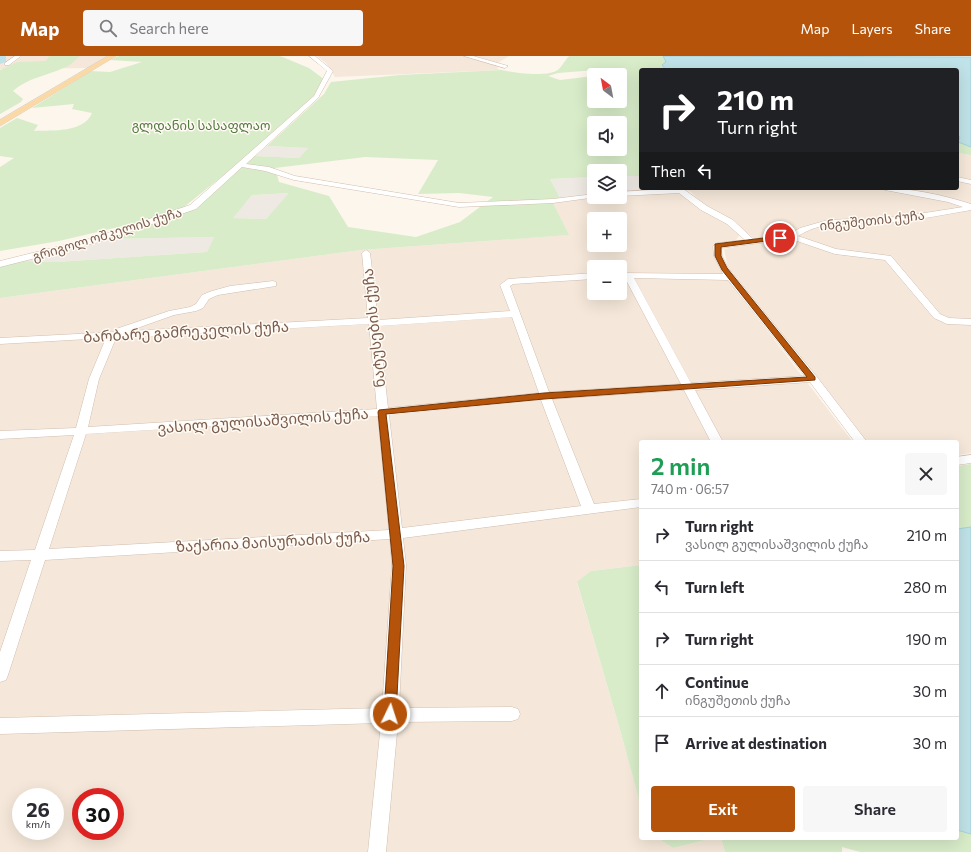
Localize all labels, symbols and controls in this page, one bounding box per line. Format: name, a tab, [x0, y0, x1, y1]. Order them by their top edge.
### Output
search box	[83, 10, 363, 46]
text: Map	[20, 17, 59, 40]
icon: search	[97, 17, 119, 39]
text: Search here	[129, 19, 209, 37]
text: Map	[801, 20, 829, 37]
text: Layers	[851, 20, 893, 37]
text: Share	[915, 20, 951, 37]
north arrow	[587, 68, 627, 108]
map controls	[587, 68, 627, 300]
text: 210 m	[717, 82, 794, 116]
icon: right	[651, 84, 703, 136]
button: sound	[587, 116, 627, 156]
text: Turn right	[717, 116, 797, 138]
park label: გლდანის სასაფლაო	[132, 117, 270, 134]
icon: left	[694, 160, 716, 182]
text: Then	[651, 162, 686, 180]
button: layers	[587, 164, 627, 204]
street label: გრიგოლ ოშკელის ქუჩა	[30, 204, 184, 265]
street label: ინგუშეთის ქუჩა	[819, 207, 925, 233]
button: +	[587, 212, 627, 252]
pin	[763, 221, 797, 255]
icon: arrive	[769, 227, 791, 249]
button: −	[587, 260, 627, 300]
street label: ნატუსების ქუჩა	[358, 267, 389, 389]
street label: ბარბარე გამრეკელის ქუჩა	[83, 317, 289, 346]
street label: ვასილ გულისაშვილის ქუჩა	[157, 404, 369, 437]
text: 2 min	[651, 451, 710, 480]
button: close	[905, 453, 947, 495]
text: 740 m · 06:57	[651, 481, 729, 497]
text: Turn right	[685, 517, 754, 535]
icon: right	[651, 524, 673, 546]
text: 210 m	[907, 526, 947, 544]
street label: ზაქარია მაისურაძის ქუჩა	[175, 527, 371, 556]
text: ვასილ გულისაშვილის ქუჩა	[685, 536, 868, 552]
icon: left	[651, 576, 673, 598]
text: Turn left	[685, 578, 744, 596]
text: 280 m	[904, 578, 947, 596]
icon: right	[651, 628, 673, 650]
text: Turn right	[685, 630, 754, 648]
text: 190 m	[906, 630, 947, 648]
text: Continue	[685, 673, 749, 691]
icon: ahead	[651, 680, 673, 702]
text: 30 m	[913, 682, 947, 700]
text: ინგუშეთის ქუჩა	[685, 692, 791, 708]
position arrow	[369, 693, 411, 735]
icon: arrive	[651, 732, 673, 754]
text: Arrive at destination	[685, 734, 827, 752]
text: 30 m	[913, 734, 947, 752]
button: Exit	[651, 786, 795, 832]
button: Share	[803, 786, 947, 832]
speed limit sign: 30	[72, 788, 124, 840]
text: 26	[26, 797, 50, 821]
text: km/h	[26, 818, 50, 830]

